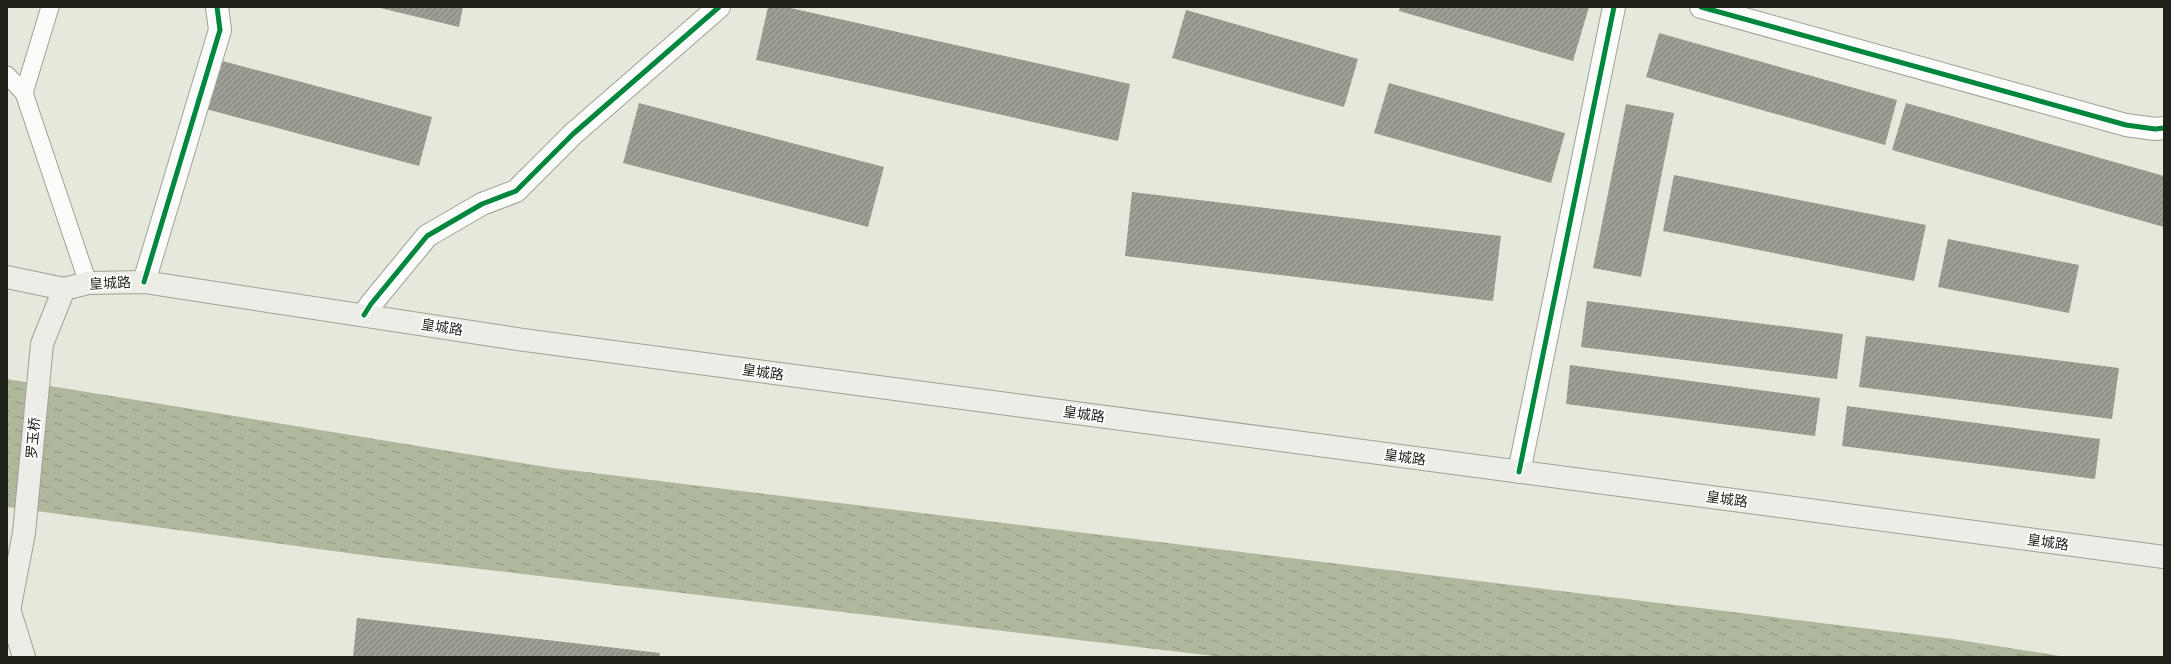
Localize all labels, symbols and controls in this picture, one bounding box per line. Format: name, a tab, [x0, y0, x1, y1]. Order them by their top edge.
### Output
street label: 皇城路	[89, 274, 131, 292]
street label: 皇城路	[420, 316, 464, 338]
street label: 皇城路	[741, 361, 785, 383]
street label: 皇城路	[1062, 403, 1106, 425]
street label: 罗玉桥	[23, 416, 43, 460]
street label: 皇城路	[1383, 446, 1427, 468]
street label: 皇城路	[1705, 488, 1749, 510]
street label: 皇城路	[2026, 531, 2070, 553]

